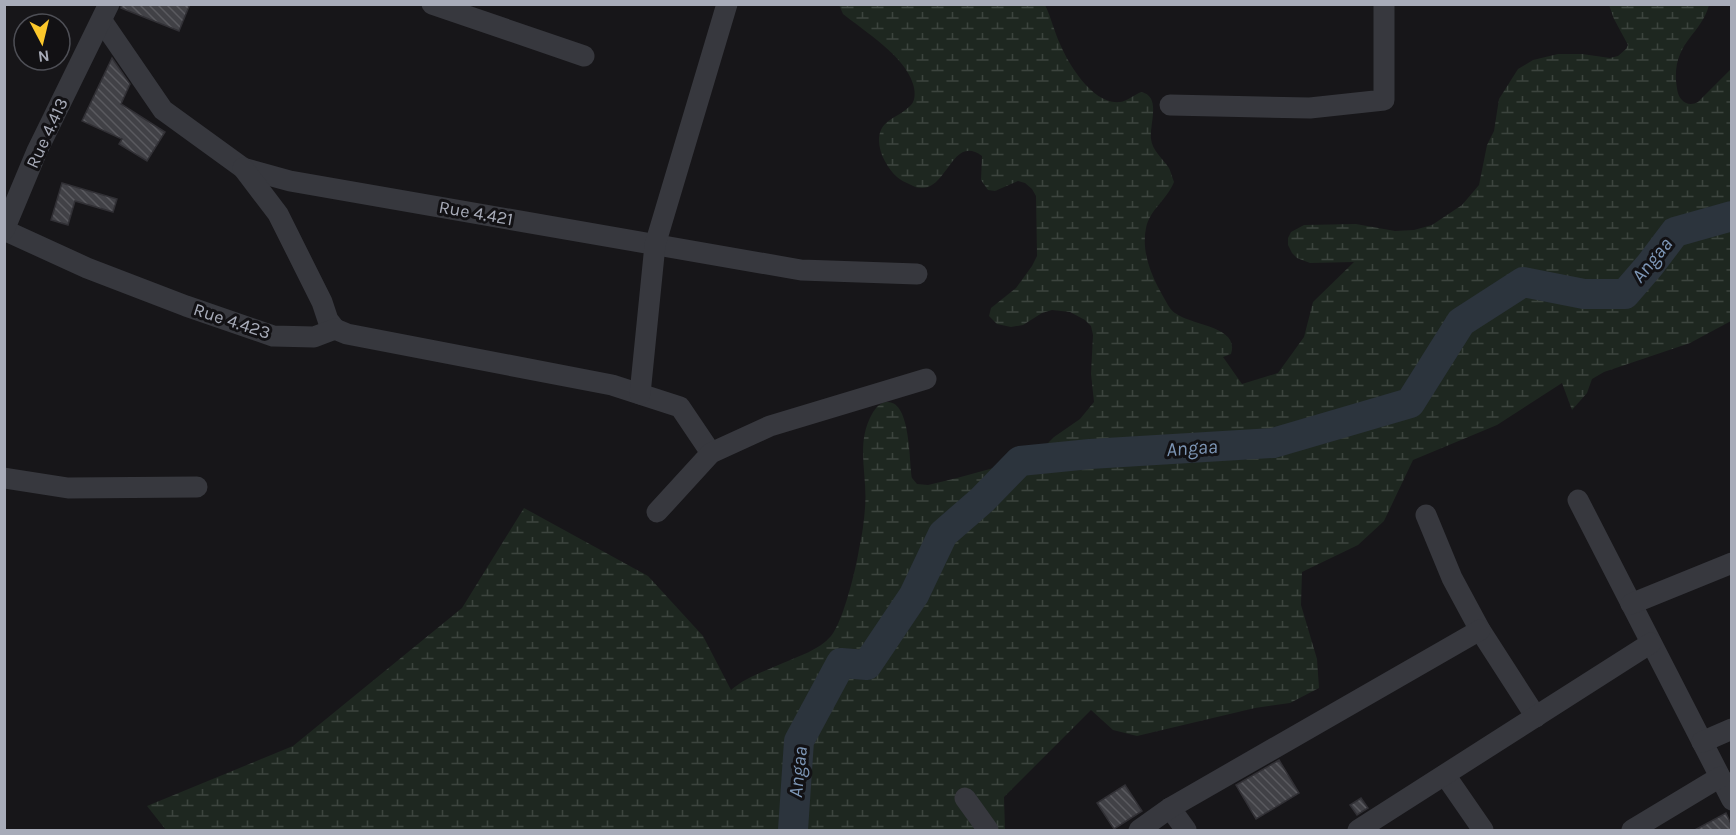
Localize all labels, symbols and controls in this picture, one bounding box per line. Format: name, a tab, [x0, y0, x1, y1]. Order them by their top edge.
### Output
north arrow	[12, 12, 72, 72]
text: N	[37, 46, 51, 67]
street label: Rue 4.413	[21, 94, 73, 172]
street label: Rue 4.421	[437, 196, 515, 230]
water label: Angaa	[1627, 233, 1677, 287]
street label: Rue 4.423	[191, 298, 273, 344]
water label: Angaa	[1165, 435, 1219, 461]
water label: Angaa	[784, 745, 812, 799]

